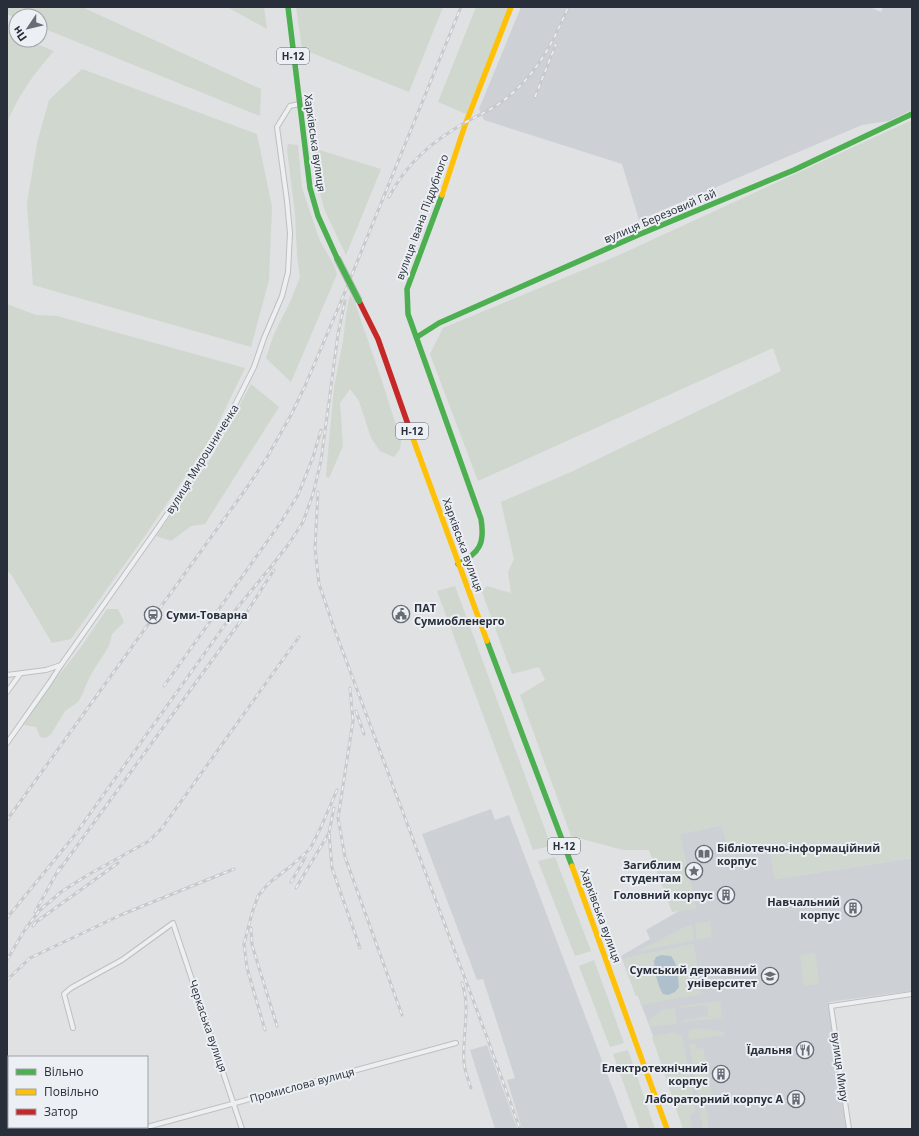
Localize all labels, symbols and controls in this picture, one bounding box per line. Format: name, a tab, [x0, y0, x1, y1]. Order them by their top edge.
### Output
north arrow	[8, 8, 48, 48]
text: Пн	[9, 23, 30, 45]
road number: Н-12	[277, 48, 309, 64]
street label: Харківська вулиця	[301, 93, 330, 193]
street label: вулиця Івана Піддубного	[392, 152, 451, 282]
street label: вулиця Березовий Гай	[601, 185, 718, 246]
street label: вулиця Мирошниченка	[162, 401, 241, 516]
road number: Н-12	[396, 423, 428, 439]
street label: Харківська вулиця	[440, 496, 487, 594]
place label: ПАТ Сумиобленерго	[414, 600, 505, 628]
public building icon: ПАТ Сумиобленерго	[391, 604, 411, 624]
station icon: Суми-Товарна	[143, 605, 163, 625]
place label: Суми-Товарна	[166, 607, 248, 622]
road number: Н-12	[548, 838, 580, 854]
place label: Бібліотечно-інформаційний корпус	[717, 840, 880, 868]
library icon: Бібліотечно-інформаційний корпус	[694, 844, 714, 864]
place label: Загиблим студентам	[620, 857, 681, 885]
place icon: Загиблим студентам	[684, 861, 704, 881]
street label: Харківська вулиця	[578, 867, 625, 965]
building icon: Головний корпус	[716, 885, 736, 905]
place label: Головний корпус	[614, 887, 713, 902]
place label: Навчальний корпус	[767, 894, 840, 922]
building icon: Навчальний корпус	[843, 898, 863, 918]
place label: Сумський державний університет	[629, 962, 757, 990]
school or university icon: Сумський державний університет	[760, 966, 780, 986]
street label: Черкаська вулиця	[186, 978, 231, 1074]
street label: вулиця Миру	[828, 1031, 853, 1103]
restaurant icon: Їдальня	[795, 1040, 815, 1060]
place label: Їдальня	[746, 1042, 792, 1057]
legend	[8, 1056, 148, 1128]
place label: Електротехнічний корпус	[602, 1060, 708, 1088]
text: Вільно	[44, 1063, 84, 1080]
street label: Промислова вулиця	[248, 1063, 356, 1106]
building icon: Електротехнічний корпус	[711, 1064, 731, 1084]
text: Повільно	[44, 1083, 99, 1100]
building icon: Лабораторний корпус А	[786, 1089, 806, 1109]
place label: Лабораторний корпус А	[645, 1091, 783, 1106]
text: Затор	[44, 1103, 78, 1120]

